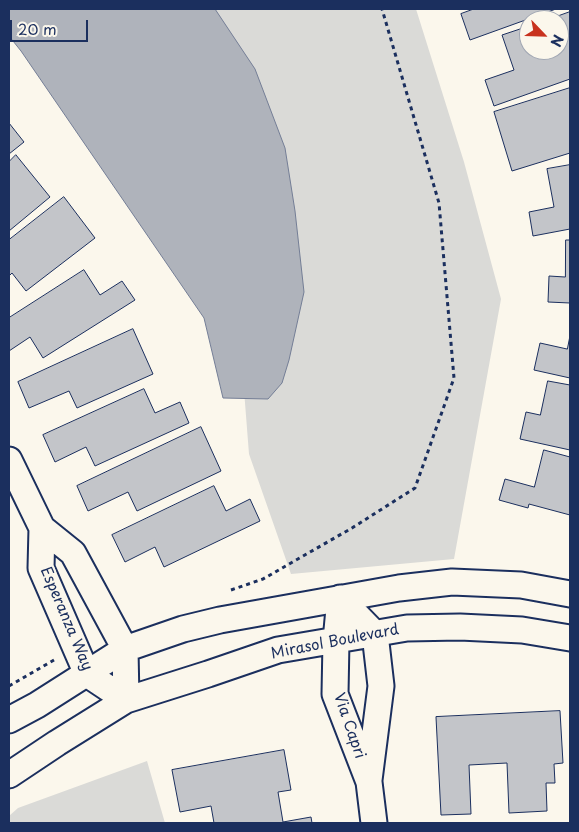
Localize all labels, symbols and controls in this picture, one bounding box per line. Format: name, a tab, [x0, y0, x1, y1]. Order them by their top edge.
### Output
scale bar	[12, 10, 90, 42]
north arrow	[519, 10, 569, 60]
text: 20 m	[18, 17, 57, 40]
text: N	[545, 32, 569, 50]
street label: Esperanza Way	[36, 564, 96, 674]
street label: Mirasol Boulevard	[270, 621, 400, 663]
street label: Via Capri	[329, 691, 369, 761]

